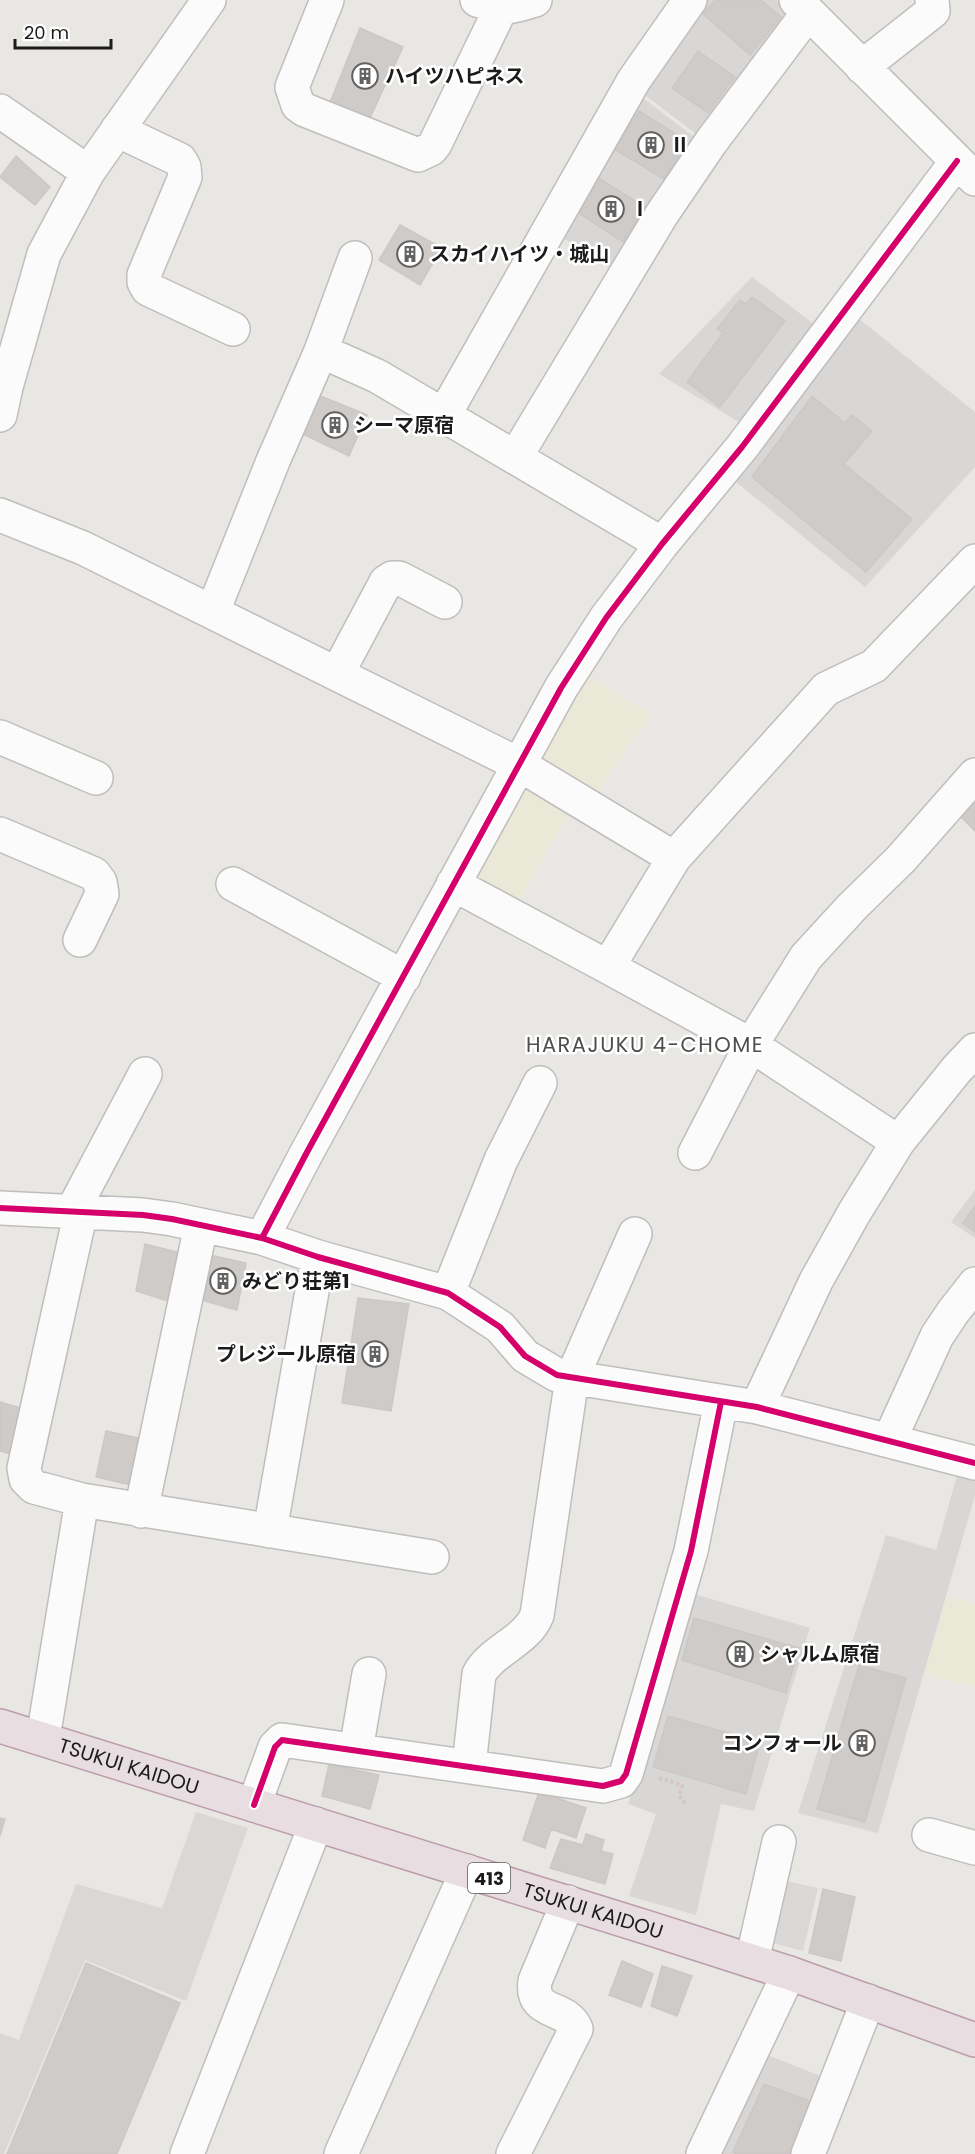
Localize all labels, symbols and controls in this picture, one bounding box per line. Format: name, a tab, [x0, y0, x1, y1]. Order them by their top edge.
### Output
scale bar	[15, 12, 111, 50]
text: 20 m	[24, 20, 69, 45]
building icon: ハイツハピネス	[350, 61, 380, 91]
place label: ハイツハピネス	[385, 62, 525, 90]
building icon: Ⅱ	[636, 130, 666, 160]
place label: Ⅱ	[670, 131, 690, 159]
building icon: Ⅰ	[596, 194, 626, 224]
place label: Ⅰ	[630, 195, 650, 223]
building icon: スカイハイツ・城山	[395, 239, 425, 269]
place label: スカイハイツ・城山	[430, 240, 609, 268]
building icon: シーマ原宿	[320, 410, 350, 440]
place label: シーマ原宿	[354, 411, 454, 439]
district label: HARAJUKU 4-CHOME	[526, 1030, 764, 1059]
building icon: みどり荘第1	[208, 1266, 238, 1296]
place label: みどり荘第1	[242, 1267, 350, 1295]
building icon: プレジール原宿	[360, 1339, 390, 1369]
place label: プレジール原宿	[216, 1340, 356, 1368]
building icon: シャルム原宿	[725, 1639, 755, 1669]
place label: シャルム原宿	[760, 1640, 880, 1668]
building icon: コンフォール	[847, 1728, 877, 1758]
place label: コンフォール	[723, 1729, 842, 1757]
street label: TSUKUI KAIDOU	[55, 1731, 203, 1801]
road number: 413	[468, 1863, 510, 1893]
street label: TSUKUI KAIDOU	[519, 1876, 667, 1946]

